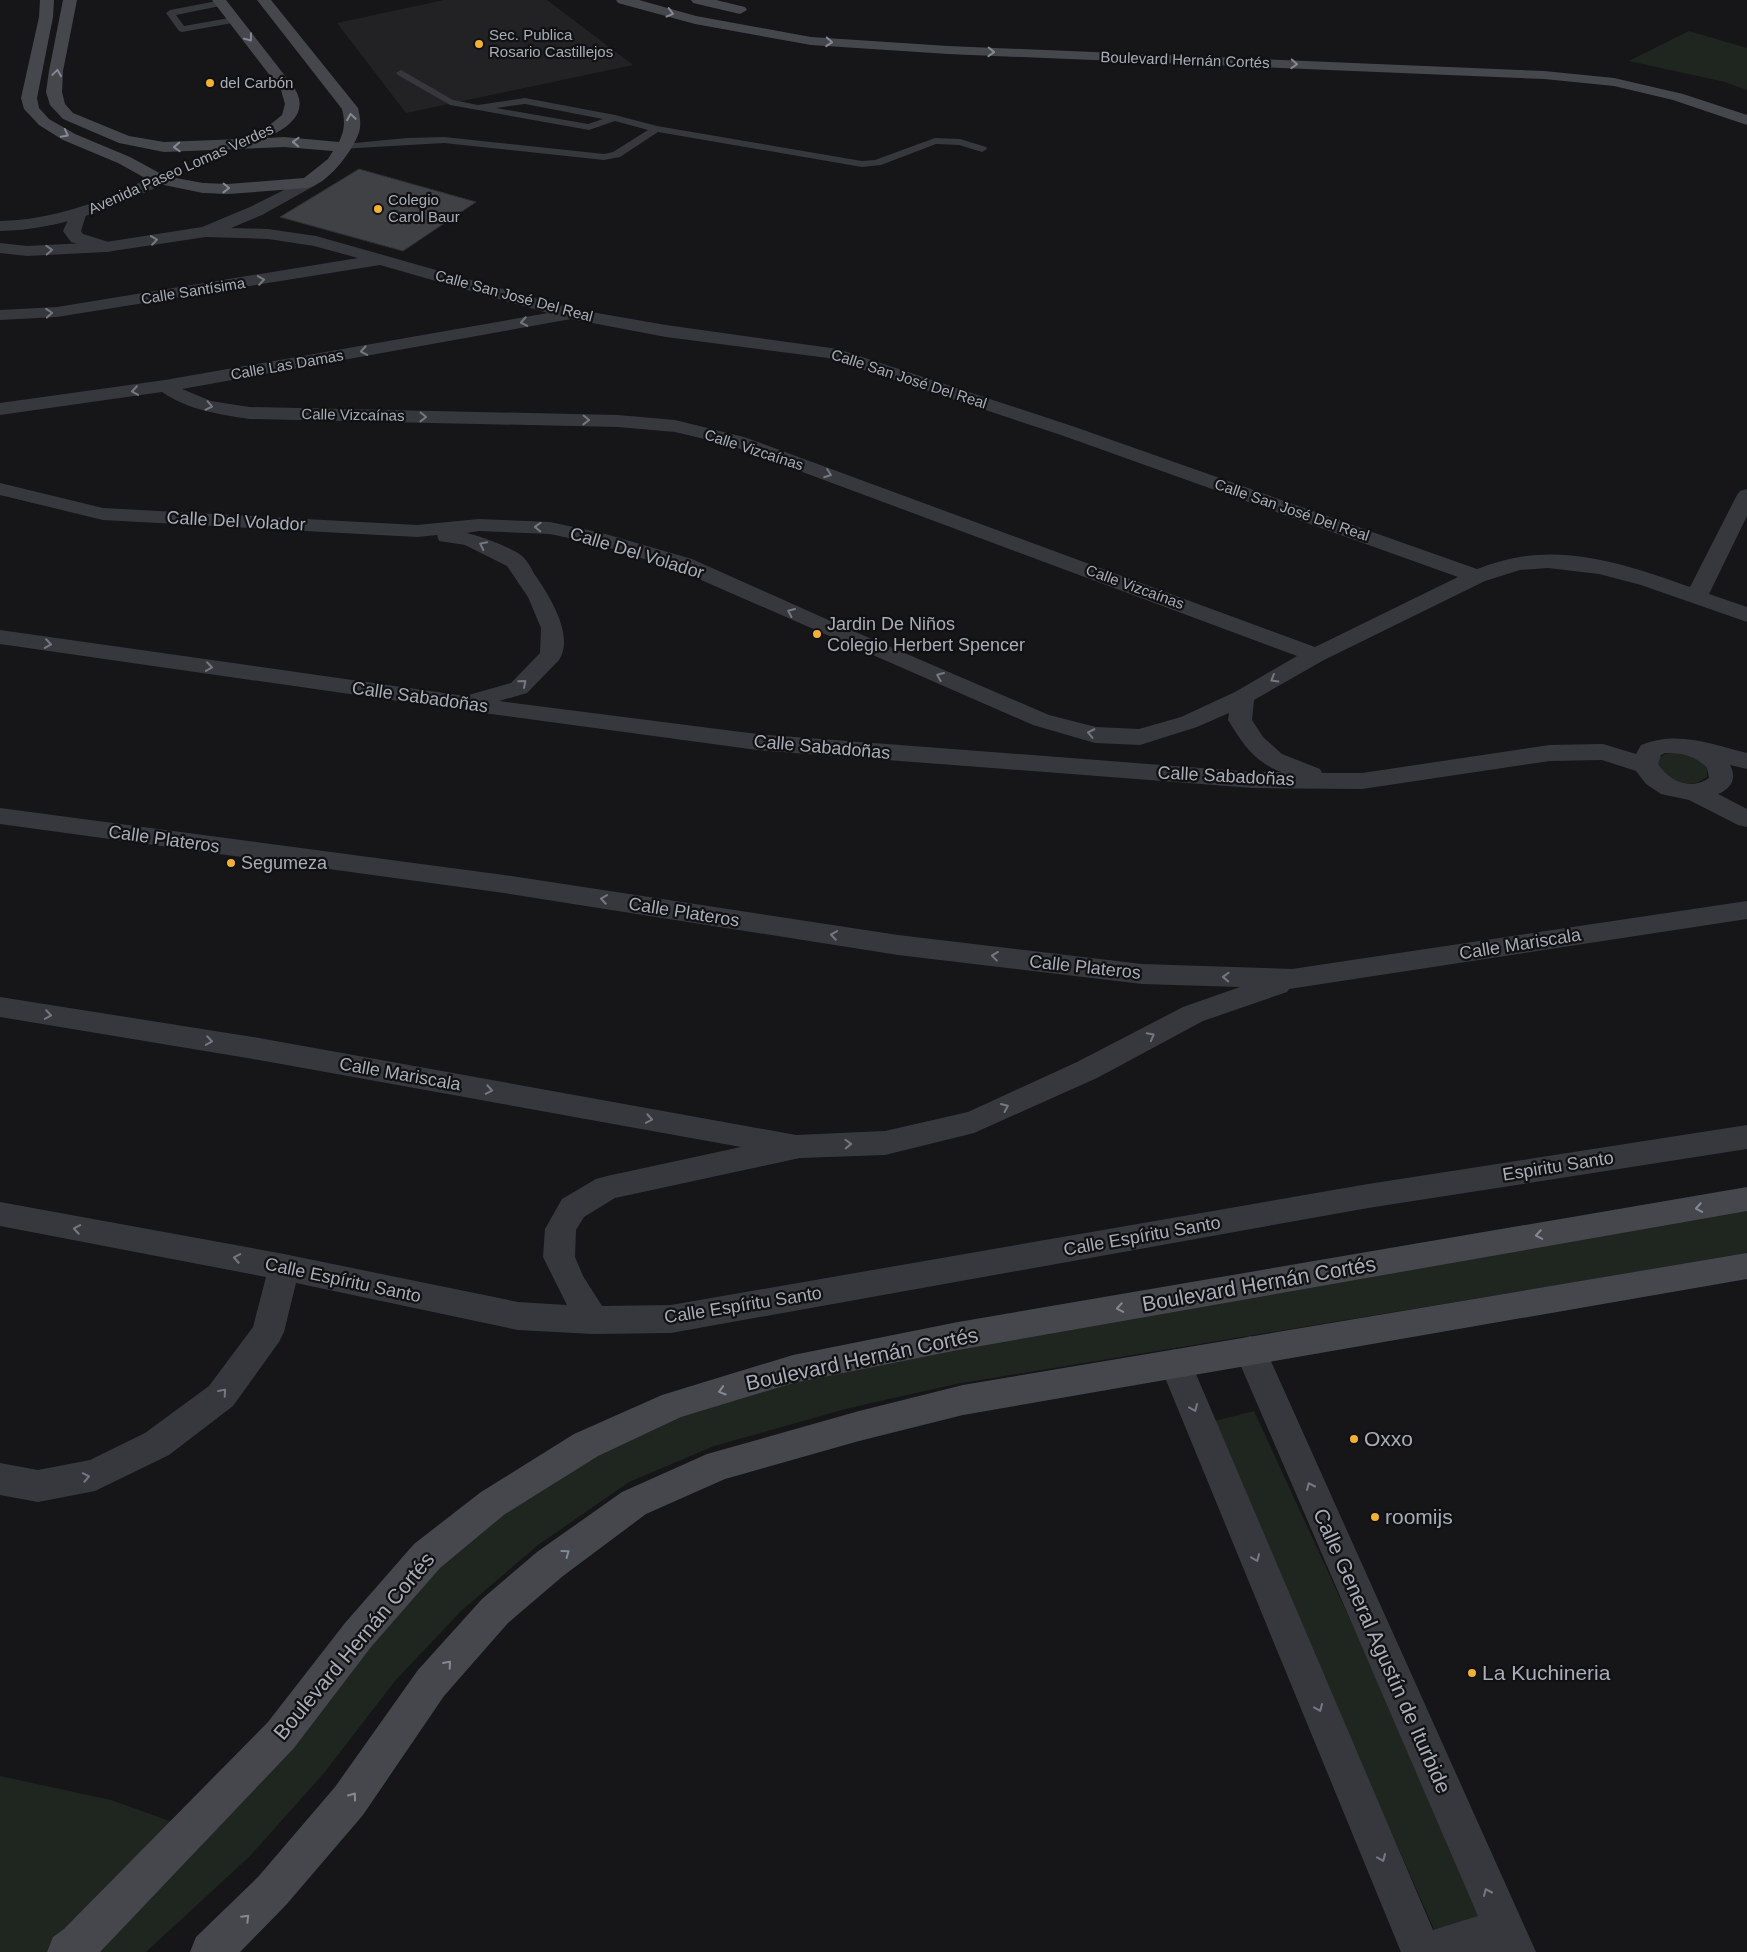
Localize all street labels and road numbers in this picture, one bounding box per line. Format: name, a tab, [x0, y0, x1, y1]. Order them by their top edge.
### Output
street label: Boulevard Hernán Cortés	[1100, 48, 1270, 71]
street label: Avenida Paseo Lomas Verdes	[86, 120, 276, 217]
street label: Calle San José Del Real	[433, 266, 595, 325]
street label: Calle Santísima	[140, 274, 247, 307]
street label: Calle San José Del Real	[829, 345, 989, 412]
street label: Calle Las Damas	[229, 346, 345, 383]
street label: Calle Vizcaínas	[301, 405, 405, 424]
street label: Calle Vizcaínas	[702, 426, 806, 474]
street label: Calle San José Del Real	[1213, 475, 1372, 544]
street label: Calle Del Volador	[166, 507, 306, 535]
street label: Calle Del Volador	[568, 523, 706, 583]
street label: Calle Vizcaínas	[1084, 561, 1187, 612]
street label: Calle Sabadoñas	[351, 678, 489, 716]
street label: Calle Sabadoñas	[753, 731, 891, 763]
street label: Calle Sabadoñas	[1157, 762, 1295, 790]
street label: Calle Plateros	[107, 821, 221, 857]
street label: Calle Plateros	[627, 893, 741, 931]
street label: Calle Mariscala	[1458, 924, 1583, 964]
street label: Calle Plateros	[1028, 951, 1142, 983]
street label: Calle Mariscala	[338, 1053, 463, 1095]
street label: Espiritu Santo	[1501, 1147, 1615, 1185]
street label: Calle Espíritu Santo	[1062, 1212, 1222, 1260]
street label: Boulevard Hernán Cortés	[1140, 1252, 1378, 1315]
street label: Calle Espíritu Santo	[263, 1254, 423, 1306]
street label: Calle Espíritu Santo	[663, 1283, 823, 1327]
street label: Boulevard Hernán Cortés	[744, 1323, 980, 1394]
street label: Calle General Agustín de Iturbide	[1309, 1505, 1456, 1797]
street label: Boulevard Hernán Cortés	[269, 1548, 439, 1744]

